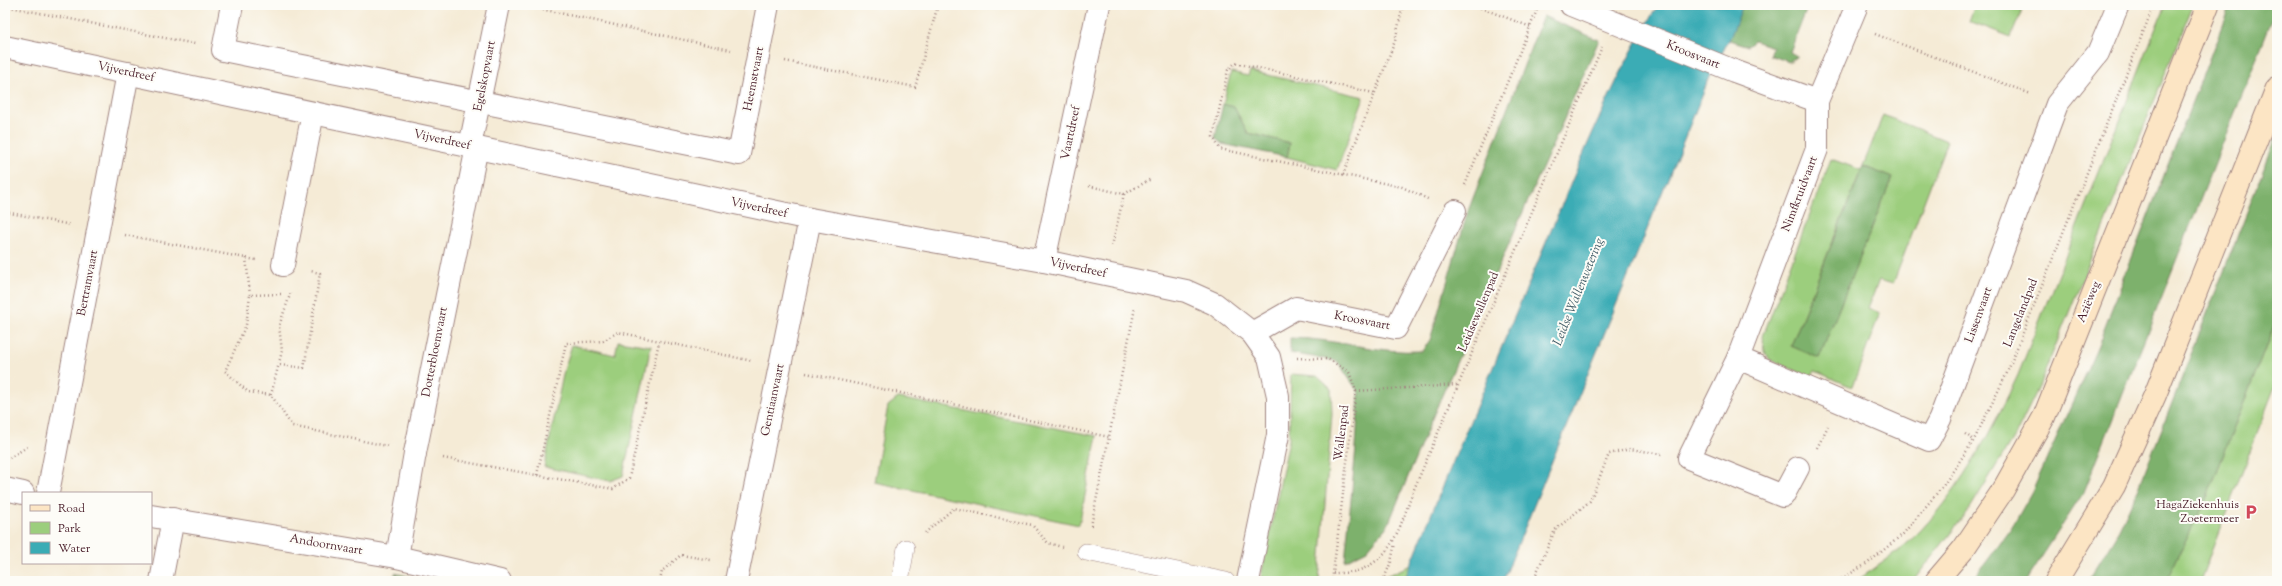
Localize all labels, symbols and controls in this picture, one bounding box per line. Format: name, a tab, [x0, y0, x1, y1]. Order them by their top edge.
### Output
street label: Kroosvaart	[1663, 36, 1723, 74]
street label: Egelskopvaart	[469, 39, 501, 113]
street label: Heemstvaart	[739, 45, 769, 113]
street label: Vijverdreef	[96, 57, 157, 87]
street label: Vaartdreef	[1056, 103, 1086, 162]
street label: Vijverdreef	[412, 125, 473, 155]
street label: Nimfkruidvaart	[1777, 154, 1823, 234]
street label: Vijverdreef	[729, 193, 790, 223]
water label: Leidse Wallenwetering	[1549, 235, 1609, 349]
street label: Bertramvaart	[73, 248, 103, 318]
street label: Vijverdreef	[1048, 253, 1109, 283]
street label: Leidsewallenpad	[1454, 269, 1504, 355]
street label: Langelandpad	[1999, 276, 2043, 350]
street label: Aziëweg	[2073, 279, 2105, 325]
street label: Lissenvaart	[1961, 285, 1997, 345]
street label: Dotterbloemvaart	[417, 305, 453, 399]
street label: Kroosvaart	[1333, 307, 1391, 335]
street label: Gentiaanvaart	[757, 362, 789, 438]
street label: Wallenpad	[1330, 404, 1354, 462]
legend	[22, 492, 152, 564]
place label: HagaZiekenhuis Zoetermeer	[2156, 496, 2239, 528]
text: Road	[58, 500, 85, 518]
parking icon: HagaZiekenhuis Zoetermeer	[2242, 503, 2260, 521]
text: Park	[58, 520, 81, 538]
street label: Andoornvaart	[288, 530, 364, 560]
text: Water	[58, 540, 91, 558]

